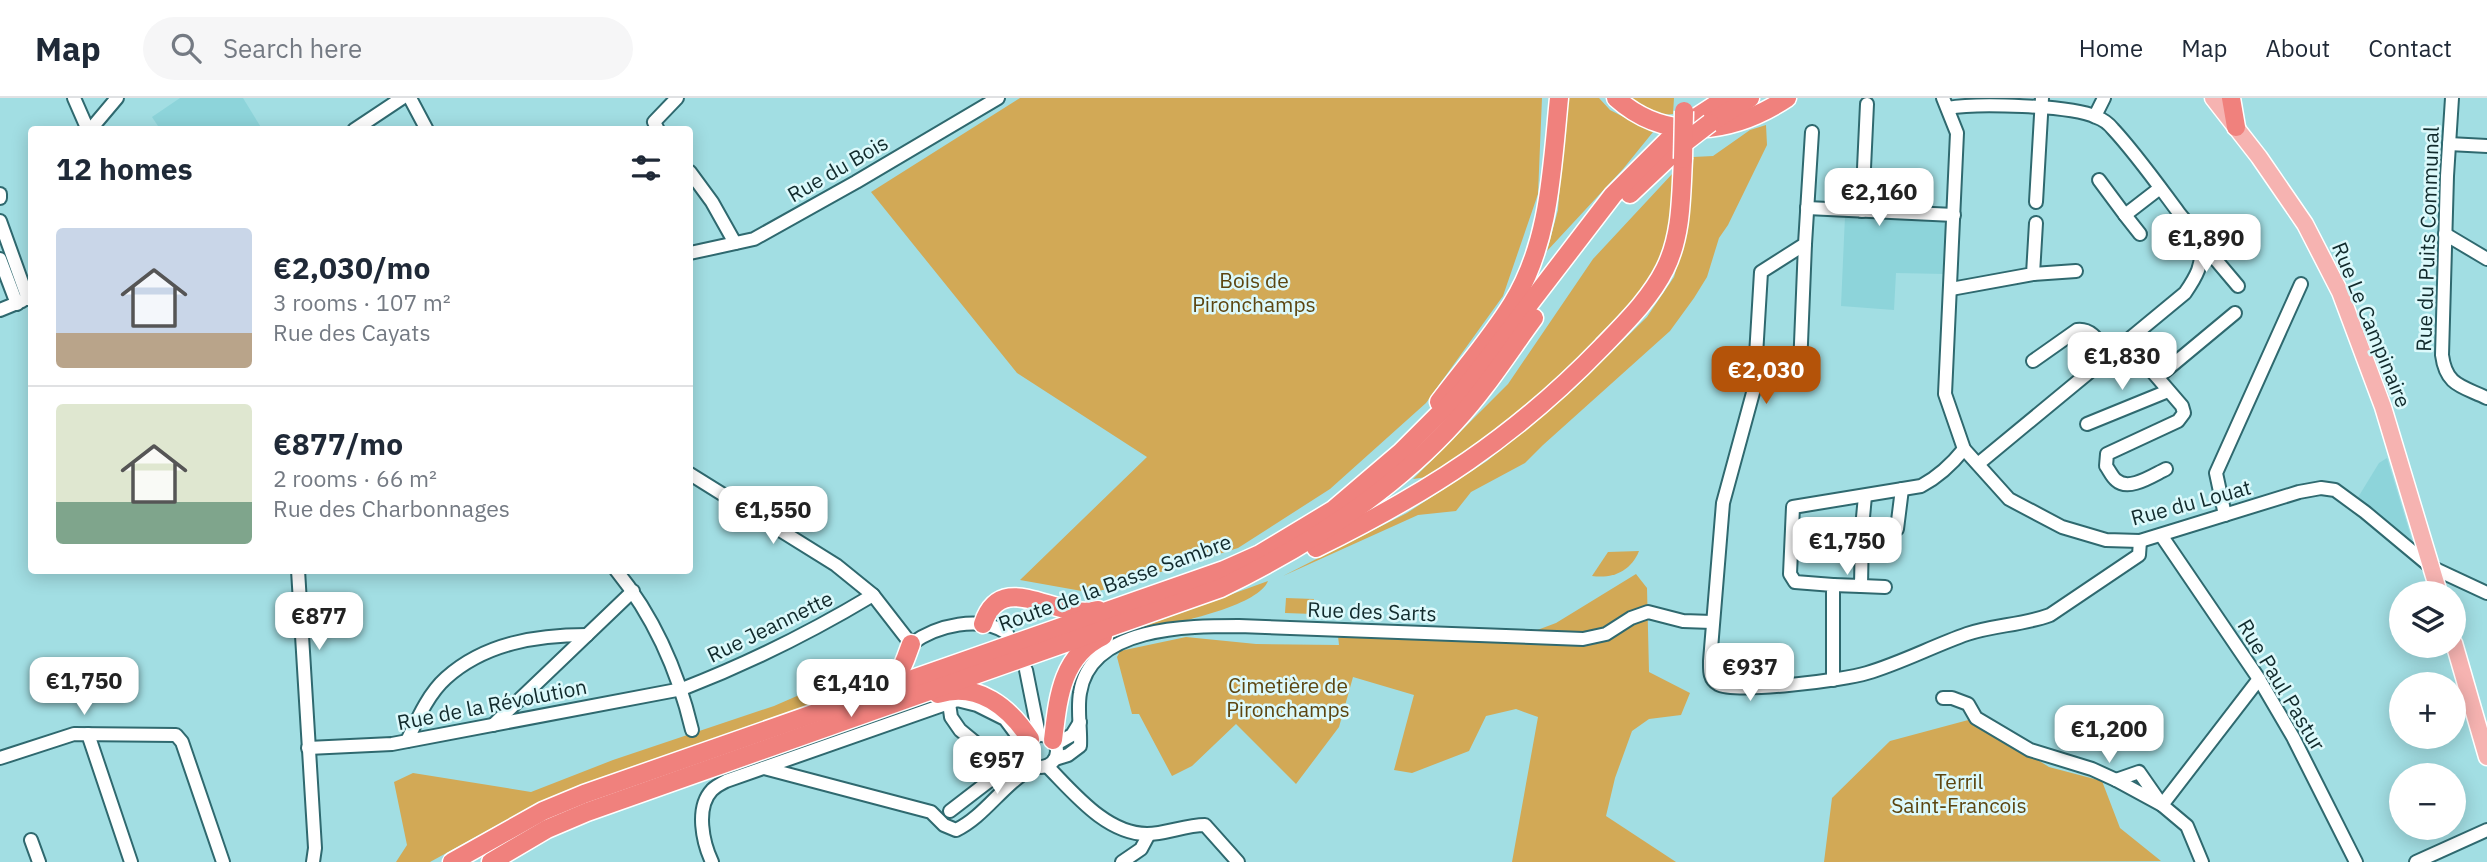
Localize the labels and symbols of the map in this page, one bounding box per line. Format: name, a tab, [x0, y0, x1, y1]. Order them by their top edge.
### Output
street label: Rue du Puits Communal	[2409, 125, 2445, 352]
street label: Rue du Bois	[782, 128, 893, 208]
pin: €2,160	[1822, 169, 1936, 228]
pin: €1,890	[2149, 214, 2263, 274]
street label: Rue Le Campinaire	[2326, 238, 2418, 412]
park label: Bois de Pironchamps	[1192, 266, 1316, 318]
pin: €1,830	[2065, 332, 2179, 392]
pin: €2,030	[1709, 346, 1823, 406]
street label: Rue du Louat	[2127, 473, 2254, 532]
pin: €1,550	[716, 486, 830, 546]
pin: €1,750	[1790, 518, 1904, 577]
street label: Route de la Basse Sambre	[994, 527, 1235, 637]
street label: Rue Jeannette	[702, 584, 837, 669]
pin: €877	[278, 592, 360, 652]
street label: Rue des Sarts	[1307, 595, 1437, 627]
street label: Rue Paul Pastur	[2231, 613, 2332, 756]
pin: €937	[1709, 644, 1791, 703]
pin: €1,750	[27, 658, 141, 717]
pin: €1,410	[794, 660, 908, 719]
park label: Cimetière de Pironchamps	[1226, 671, 1350, 723]
street label: Rue de la Révolution	[395, 672, 589, 736]
pin: €1,200	[2052, 706, 2166, 765]
pin: €957	[956, 736, 1038, 796]
park label: Terril Saint-Francois	[1891, 767, 2027, 819]

